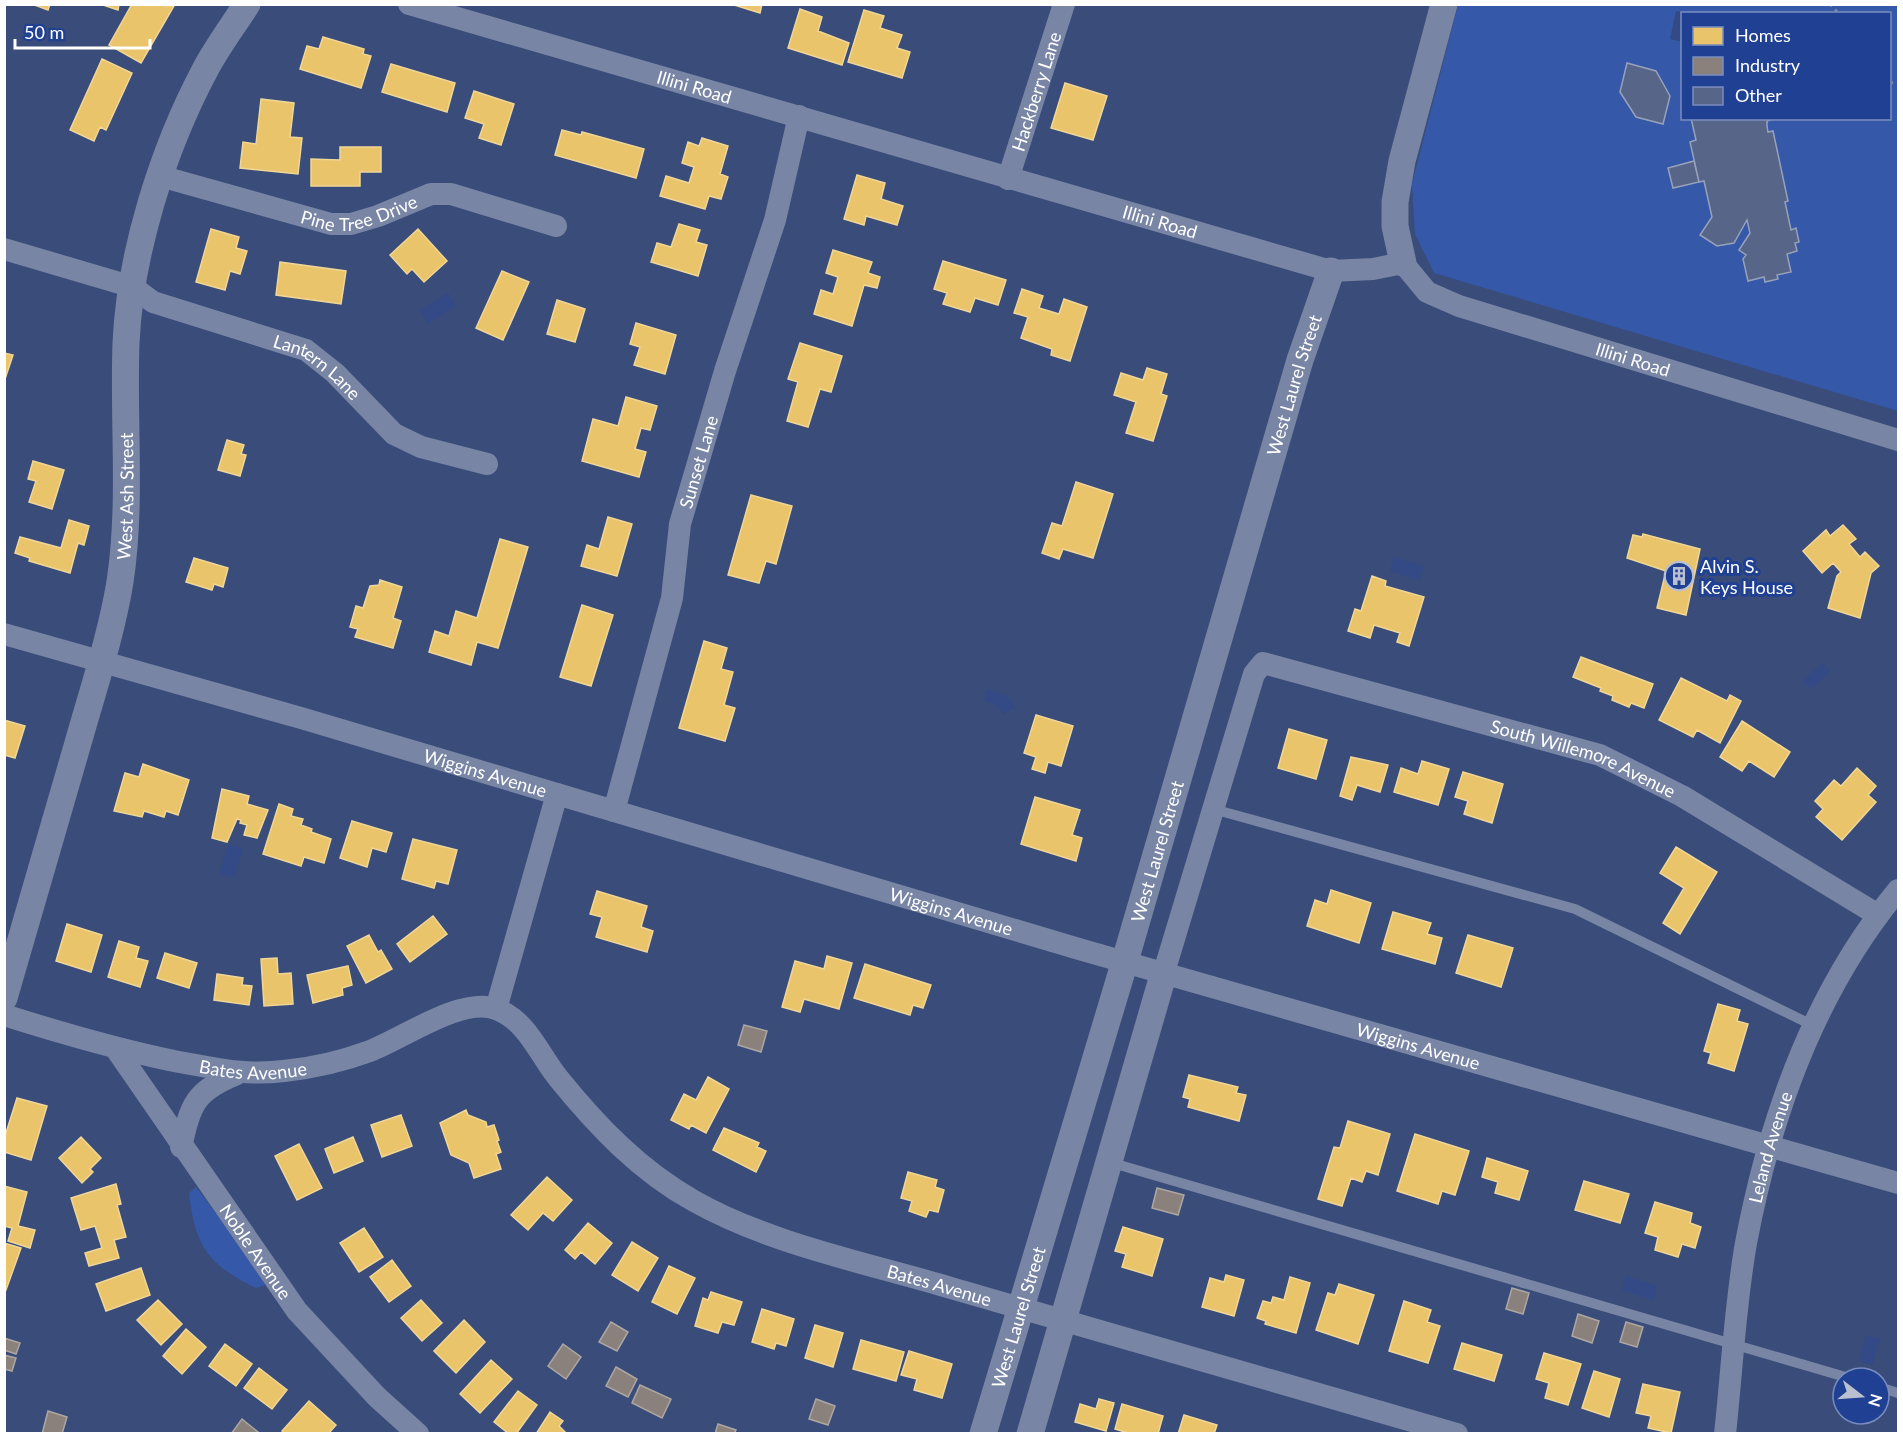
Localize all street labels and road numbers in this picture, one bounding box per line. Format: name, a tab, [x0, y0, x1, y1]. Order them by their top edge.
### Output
street label: Hackberry Lane	[1007, 29, 1065, 154]
street label: Illini Road	[654, 65, 734, 108]
street label: Pine Tree Drive	[298, 190, 420, 236]
street label: Illini Road	[1120, 200, 1200, 243]
street label: West Laurel Street	[1262, 311, 1326, 458]
street label: Lantern Lane	[271, 330, 366, 404]
street label: Illini Road	[1593, 337, 1673, 381]
street label: Sunset Lane	[674, 413, 722, 511]
street label: West Ash Street	[112, 432, 137, 561]
street label: South Willemore Avenue	[1488, 715, 1679, 802]
street label: Wiggins Avenue	[421, 744, 550, 801]
street label: West Laurel Street	[1126, 778, 1188, 925]
street label: Wiggins Avenue	[887, 882, 1016, 940]
street label: Wiggins Avenue	[1354, 1018, 1482, 1074]
street label: Bates Avenue	[198, 1055, 308, 1084]
street label: Leland Avenue	[1744, 1088, 1797, 1205]
street label: Noble Avenue	[215, 1199, 296, 1303]
street label: West Laurel Street	[987, 1243, 1050, 1390]
street label: Bates Avenue	[885, 1260, 994, 1310]

